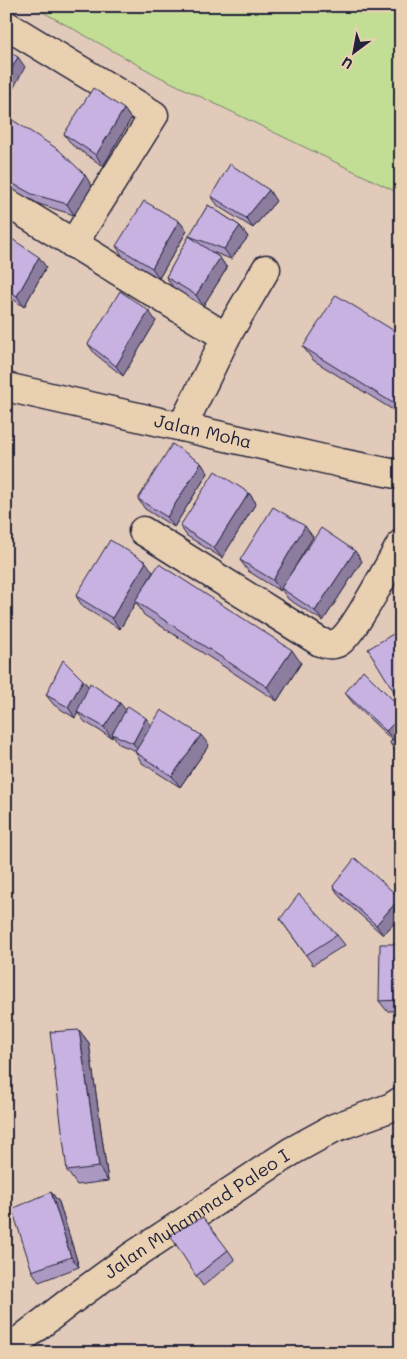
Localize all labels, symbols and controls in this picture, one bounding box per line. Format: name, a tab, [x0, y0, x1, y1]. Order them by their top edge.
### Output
north arrow	[330, 28, 380, 78]
text: U	[338, 53, 356, 74]
street label: Jalan Moha	[152, 408, 254, 453]
street label: Jalan Muhammad Paleo I	[99, 1143, 294, 1284]

